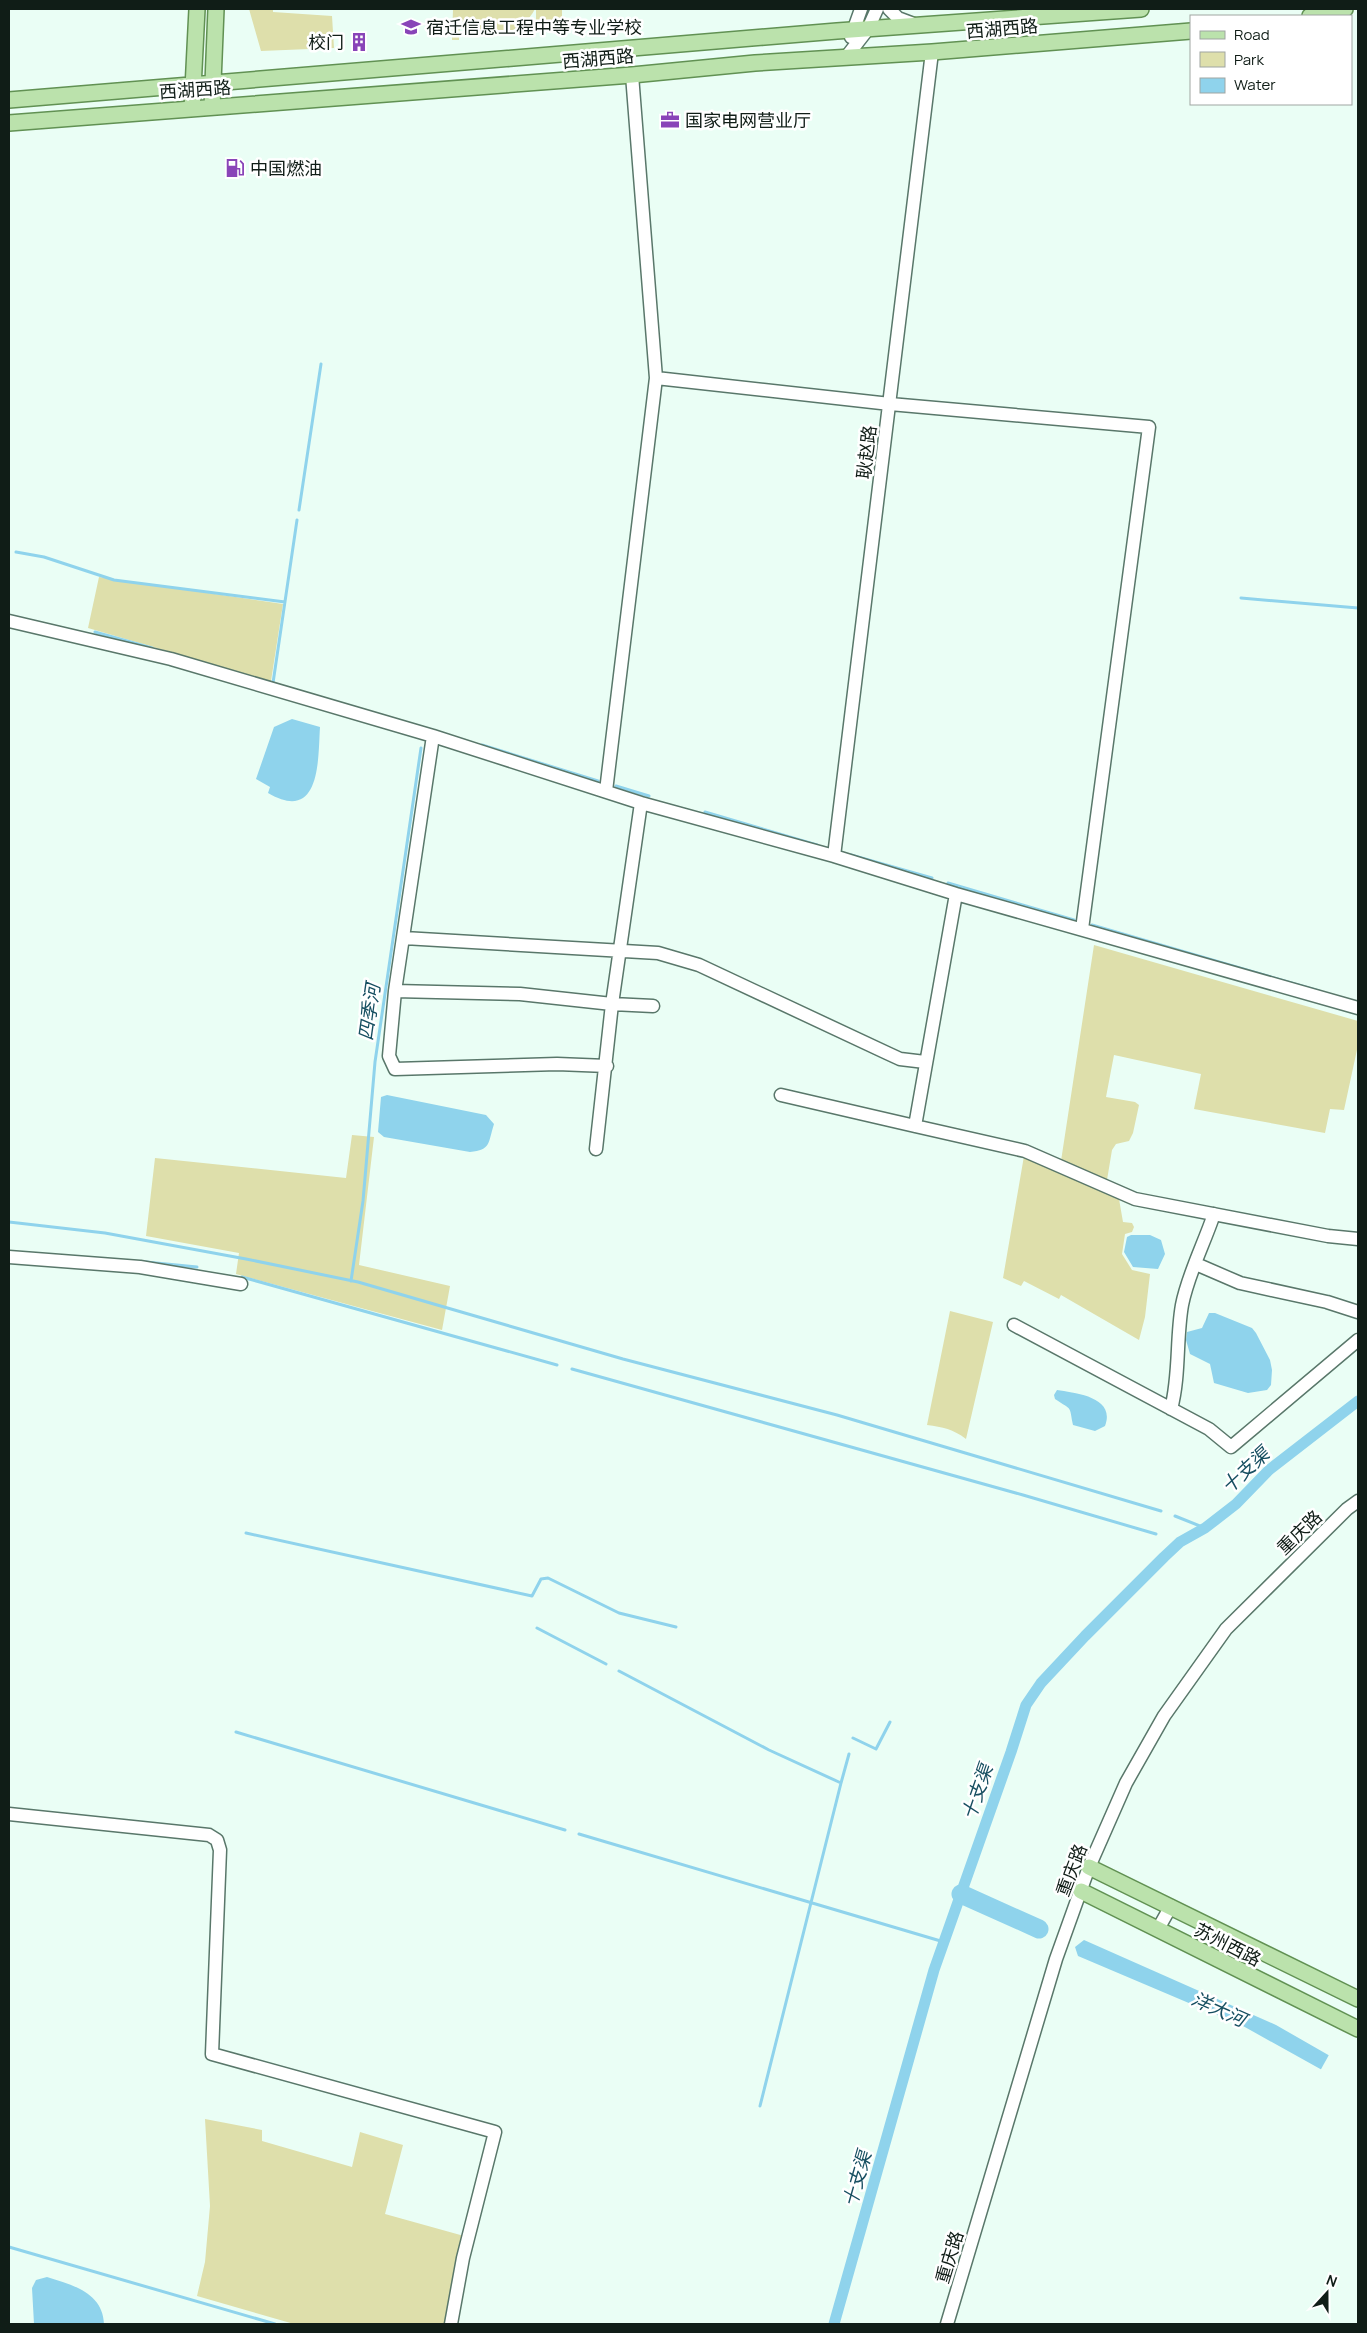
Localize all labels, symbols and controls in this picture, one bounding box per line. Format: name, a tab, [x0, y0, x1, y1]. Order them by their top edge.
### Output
street label: 西湖西路	[965, 13, 1039, 43]
place label: 宿迁信息工程中等专业学校	[426, 15, 642, 39]
legend	[1190, 15, 1352, 105]
school or university icon: 宿迁信息工程中等专业学校	[400, 16, 422, 38]
text: Road	[1234, 24, 1270, 45]
place label: 校门	[308, 30, 344, 54]
building icon: 校门	[348, 31, 370, 53]
street label: 西湖西路	[561, 43, 635, 73]
text: Park	[1234, 49, 1264, 70]
text: Water	[1234, 74, 1276, 95]
street label: 西湖西路	[158, 75, 232, 103]
place label: 国家电网营业厅	[685, 108, 811, 132]
office icon: 国家电网营业厅	[659, 109, 681, 131]
place label: 中国燃油	[250, 156, 322, 180]
fuel station icon: 中国燃油	[224, 157, 246, 179]
street label: 耿赵路	[851, 424, 881, 480]
water label: 四季河	[352, 978, 386, 1042]
water label: 十支渠	[1215, 1439, 1277, 1499]
street label: 重庆路	[1271, 1505, 1327, 1559]
water label: 十支渠	[955, 1758, 1000, 1823]
street label: 重庆路	[1050, 1840, 1092, 1900]
street label: 苏州西路	[1190, 1917, 1266, 1971]
water label: 洋大河	[1188, 1986, 1254, 2034]
water label: 十支渠	[837, 2145, 878, 2210]
street label: 重庆路	[930, 2228, 968, 2286]
north arrow	[1302, 2268, 1352, 2318]
text: N	[1324, 2270, 1340, 2291]

